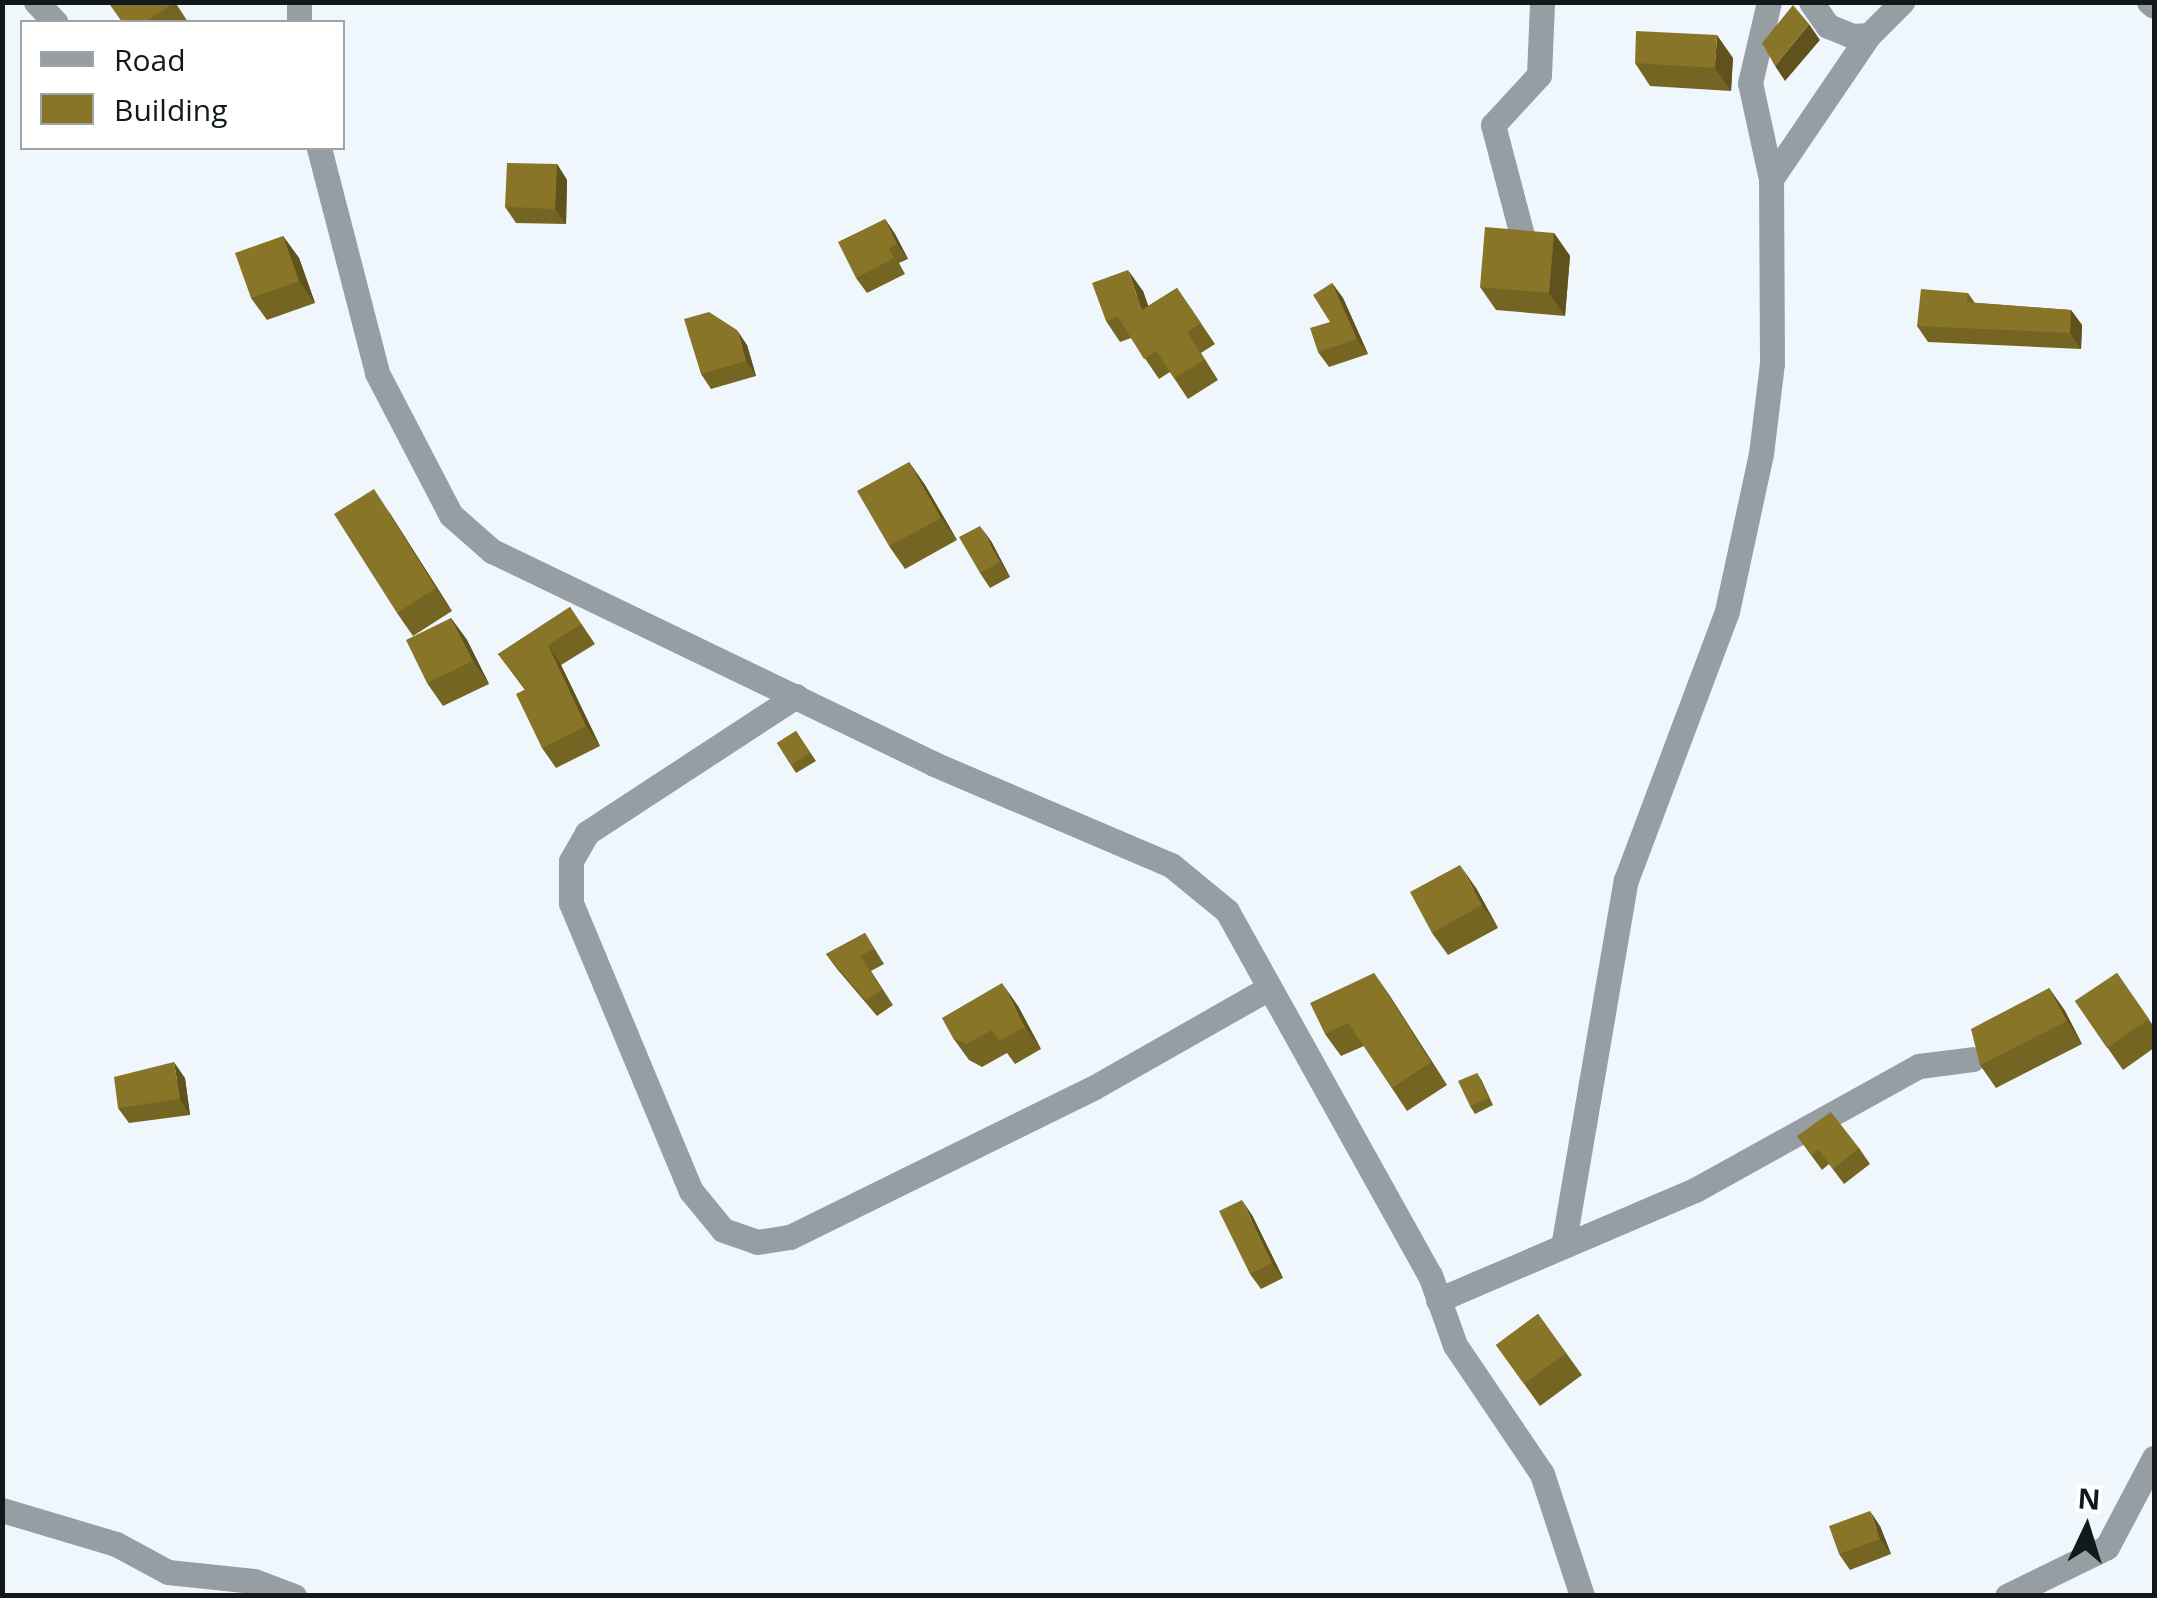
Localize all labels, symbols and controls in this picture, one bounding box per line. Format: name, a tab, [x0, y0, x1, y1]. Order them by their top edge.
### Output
legend	[20, 20, 345, 150]
text: Road	[114, 39, 186, 80]
text: Building	[114, 89, 228, 130]
north arrow	[2037, 1478, 2137, 1578]
text: N	[2076, 1478, 2102, 1518]

